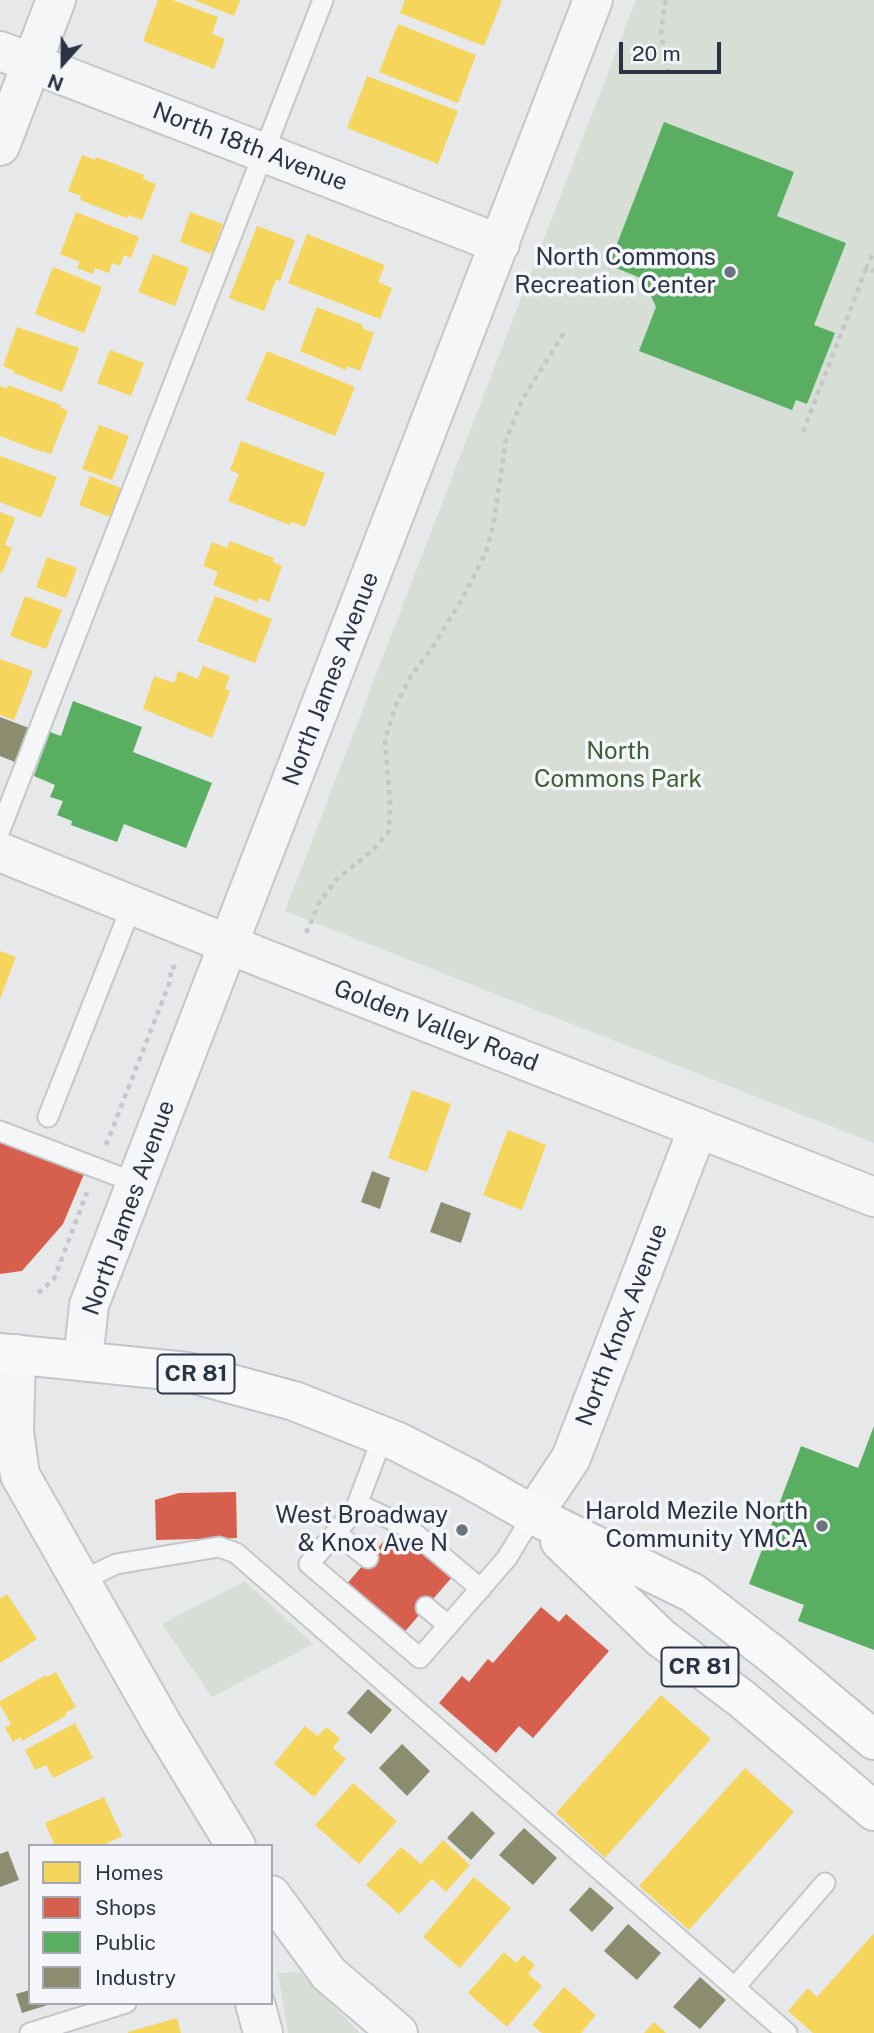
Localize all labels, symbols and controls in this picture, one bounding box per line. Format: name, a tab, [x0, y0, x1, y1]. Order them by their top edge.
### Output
north arrow	[28, 28, 98, 98]
scale bar	[622, 28, 724, 72]
text: 20 m	[632, 41, 681, 66]
text: N	[45, 70, 66, 96]
street label: North 18th Avenue	[149, 97, 351, 197]
place label: North Commons Recreation Center	[514, 244, 716, 300]
marker: North Commons Recreation Center	[722, 264, 738, 280]
street label: North James Avenue	[277, 568, 385, 790]
park label: North Commons Park	[534, 738, 702, 794]
street label: Golden Valley Road	[330, 974, 542, 1078]
street label: North James Avenue	[77, 1097, 181, 1319]
street label: North Knox Avenue	[570, 1220, 674, 1430]
road number: CR 81	[158, 1354, 234, 1394]
place label: Harold Mezile North Community YMCA	[585, 1498, 808, 1554]
place label: West Broadway & Knox Ave N	[275, 1502, 448, 1558]
marker: Harold Mezile North Community YMCA	[814, 1518, 830, 1534]
marker: West Broadway & Knox Ave N	[454, 1522, 470, 1538]
road number: CR 81	[662, 1648, 738, 1686]
legend	[28, 1844, 273, 2005]
text: Homes	[95, 1860, 163, 1885]
text: Shops	[95, 1895, 156, 1920]
text: Public	[95, 1930, 156, 1955]
text: Industry	[95, 1965, 176, 1990]

